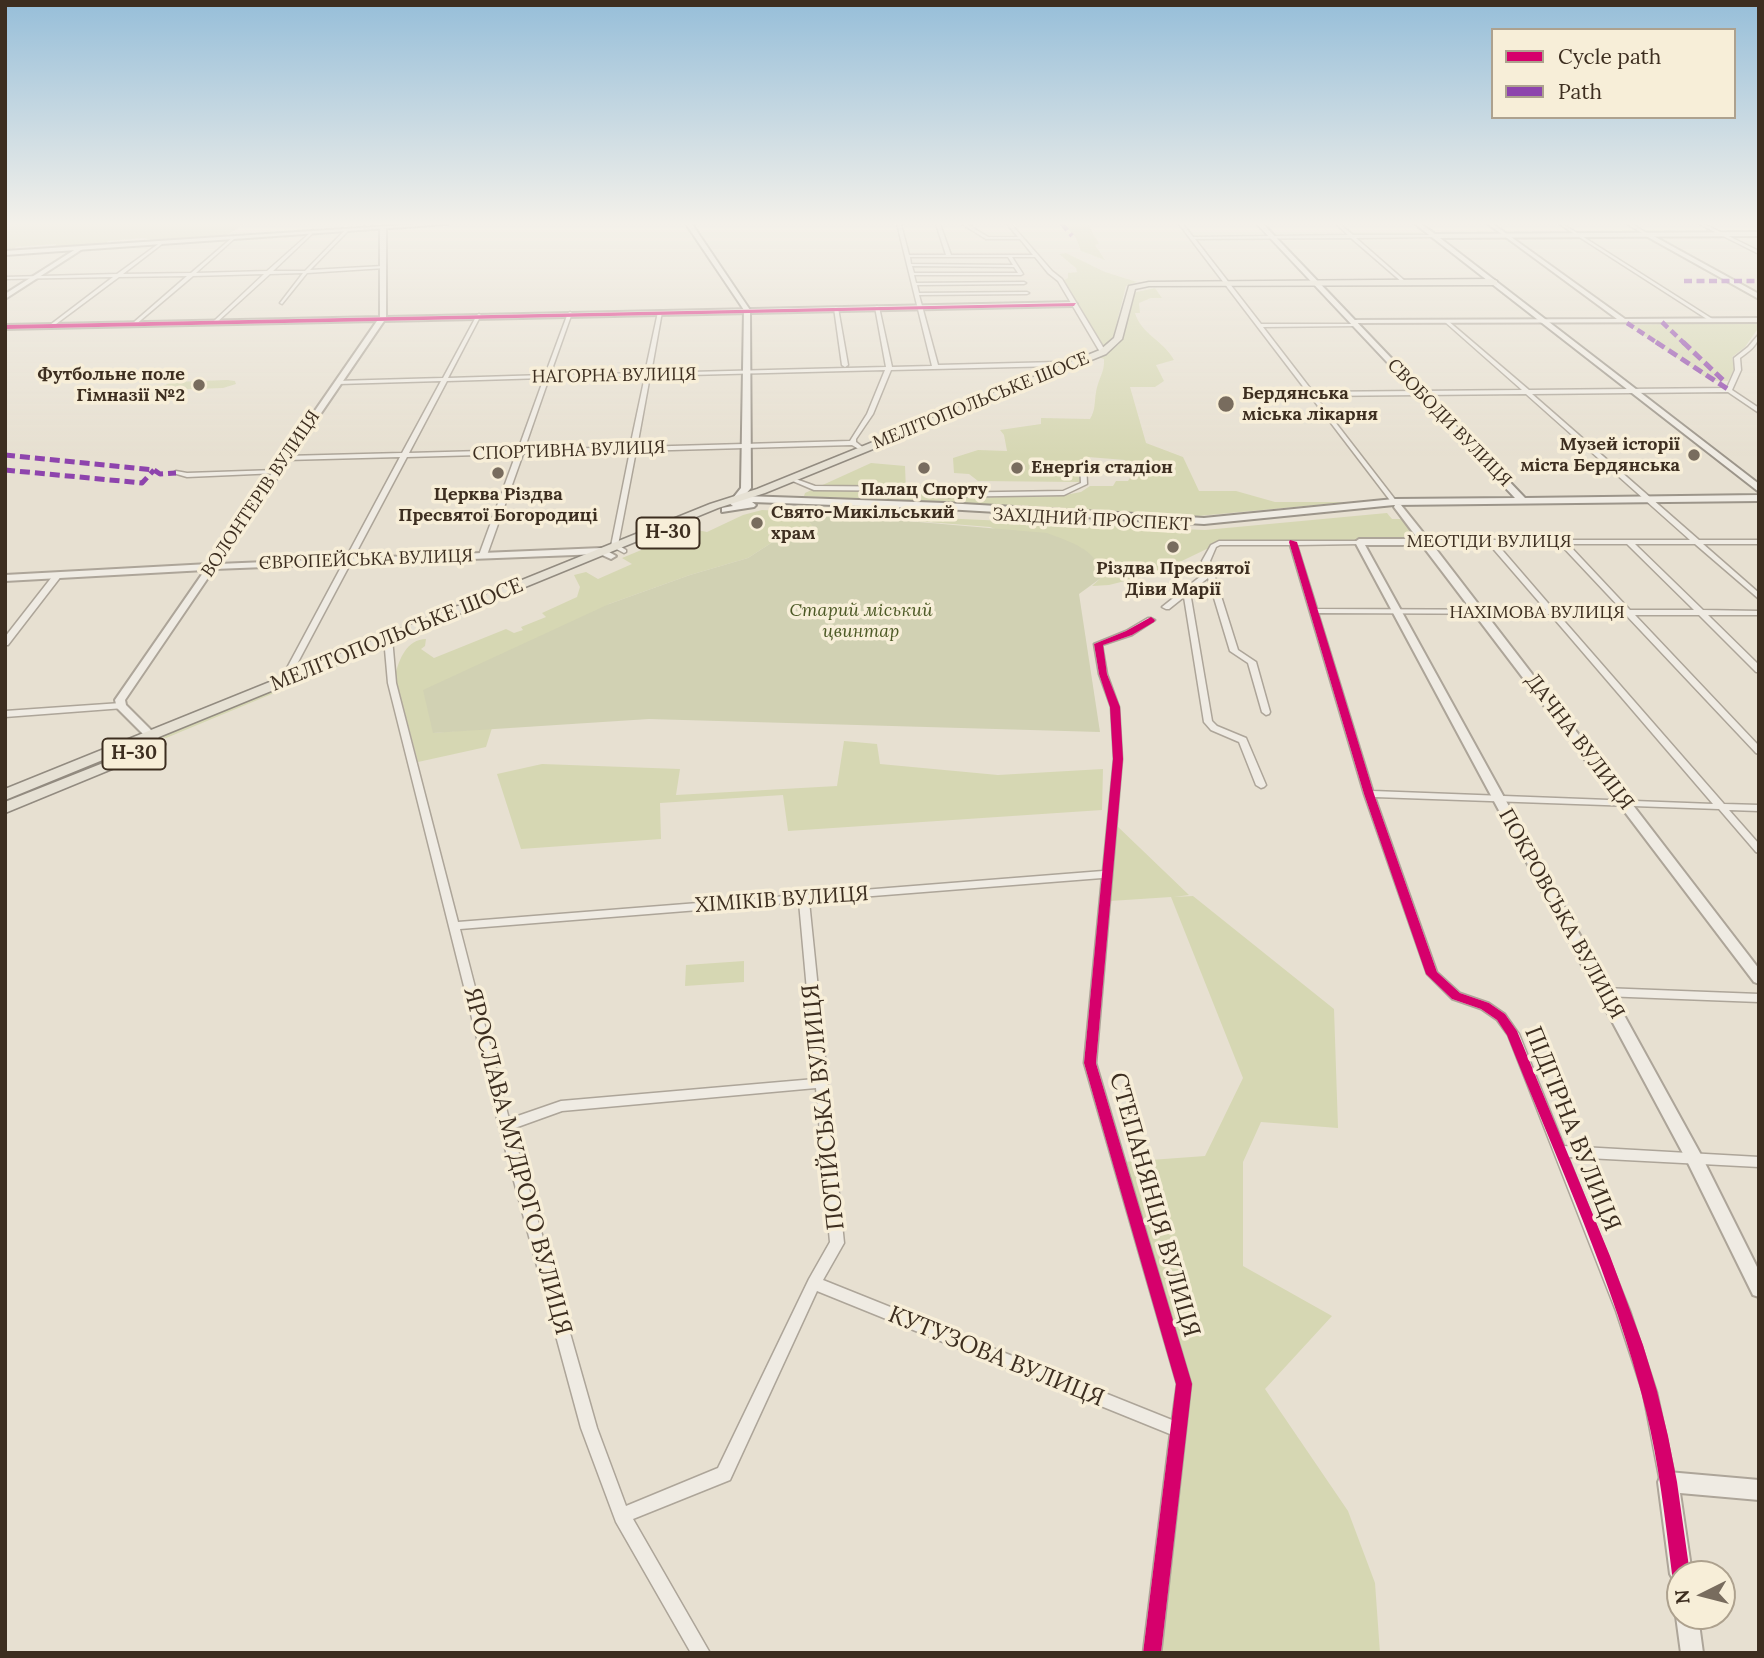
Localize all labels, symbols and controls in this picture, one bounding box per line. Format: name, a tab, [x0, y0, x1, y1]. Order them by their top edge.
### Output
legend	[1491, 28, 1736, 119]
text: Cycle path	[1558, 43, 1661, 70]
text: Path	[1558, 78, 1602, 105]
street label: МЕЛІТОПОЛЬСЬКЕ ШОСЕ	[870, 348, 1092, 454]
street label: СВОБОДИ ВУЛИЦЯ	[1382, 355, 1516, 491]
place label: Футбольне поле Гімназії №2	[37, 364, 185, 406]
street label: НАГОРНА ВУЛИЦЯ	[531, 364, 697, 388]
marker: Футбольне поле Гімназії №2	[191, 377, 207, 393]
place label: Бердянська міська лікарня	[1242, 383, 1378, 426]
marker: Бердянська міська лікарня	[1216, 394, 1236, 414]
street label: ВОЛОНТЕРІВ ВУЛИЦЯ	[197, 407, 325, 581]
place label: Музей історії міста Бердянська	[1520, 434, 1680, 476]
street label: СПОРТИВНА ВУЛИЦЯ	[472, 437, 666, 465]
marker: Музей історії міста Бердянська	[1686, 447, 1702, 463]
place label: Енерґія стадіон	[1031, 457, 1173, 479]
marker: Палац Спорту	[916, 460, 932, 476]
marker: Енерґія стадіон	[1009, 460, 1025, 476]
marker: Церква Різдва Пресвятої Богородиці	[490, 465, 506, 481]
place label: Палац Спорту	[861, 479, 987, 501]
place label: Церква Різдва Пресвятої Богородиці	[398, 484, 598, 526]
place label: Свято-Микільський храм	[771, 502, 955, 544]
street label: ЗАХІДНИЙ ПРОСПЕКТ	[992, 504, 1192, 536]
marker: Свято-Микільський храм	[749, 515, 765, 531]
road number: Н-30	[636, 518, 700, 548]
street label: МЕОТІДИ ВУЛИЦЯ	[1406, 531, 1572, 553]
marker: Різдва Пресвятої Діви Марії	[1165, 539, 1181, 555]
street label: ЄВРОПЕЙСЬКА ВУЛИЦЯ	[259, 545, 473, 575]
place label: Різдва Пресвятої Діви Марії	[1096, 558, 1250, 600]
street label: МЕЛІТОПОЛЬСЬКЕ ШОСЕ	[267, 573, 527, 697]
park label: Старий міський цвинтар	[789, 600, 933, 642]
street label: НАХІМОВА ВУЛИЦЯ	[1449, 602, 1625, 624]
street label: ДАЧНА ВУЛИЦЯ	[1519, 669, 1639, 815]
road number: Н-30	[102, 738, 166, 769]
street label: ПОКРОВСЬКА ВУЛИЦЯ	[1493, 804, 1629, 1024]
street label: ХІМІКІВ ВУЛИЦЯ	[694, 881, 870, 919]
street label: ПОТІЙСЬКА ВУЛИЦЯ	[797, 982, 851, 1232]
street label: ЯРОСЛАВА МУДРОГО ВУЛИЦЯ	[457, 984, 577, 1338]
street label: ПІДГІРНА ВУЛИЦЯ	[1518, 1022, 1626, 1236]
street label: СТЕПАНЯНЦЯ ВУЛИЦЯ	[1102, 1069, 1206, 1341]
street label: КУТУЗОВА ВУЛИЦЯ	[884, 1301, 1108, 1413]
north arrow	[1666, 1560, 1736, 1630]
text: N	[1669, 1588, 1695, 1606]

